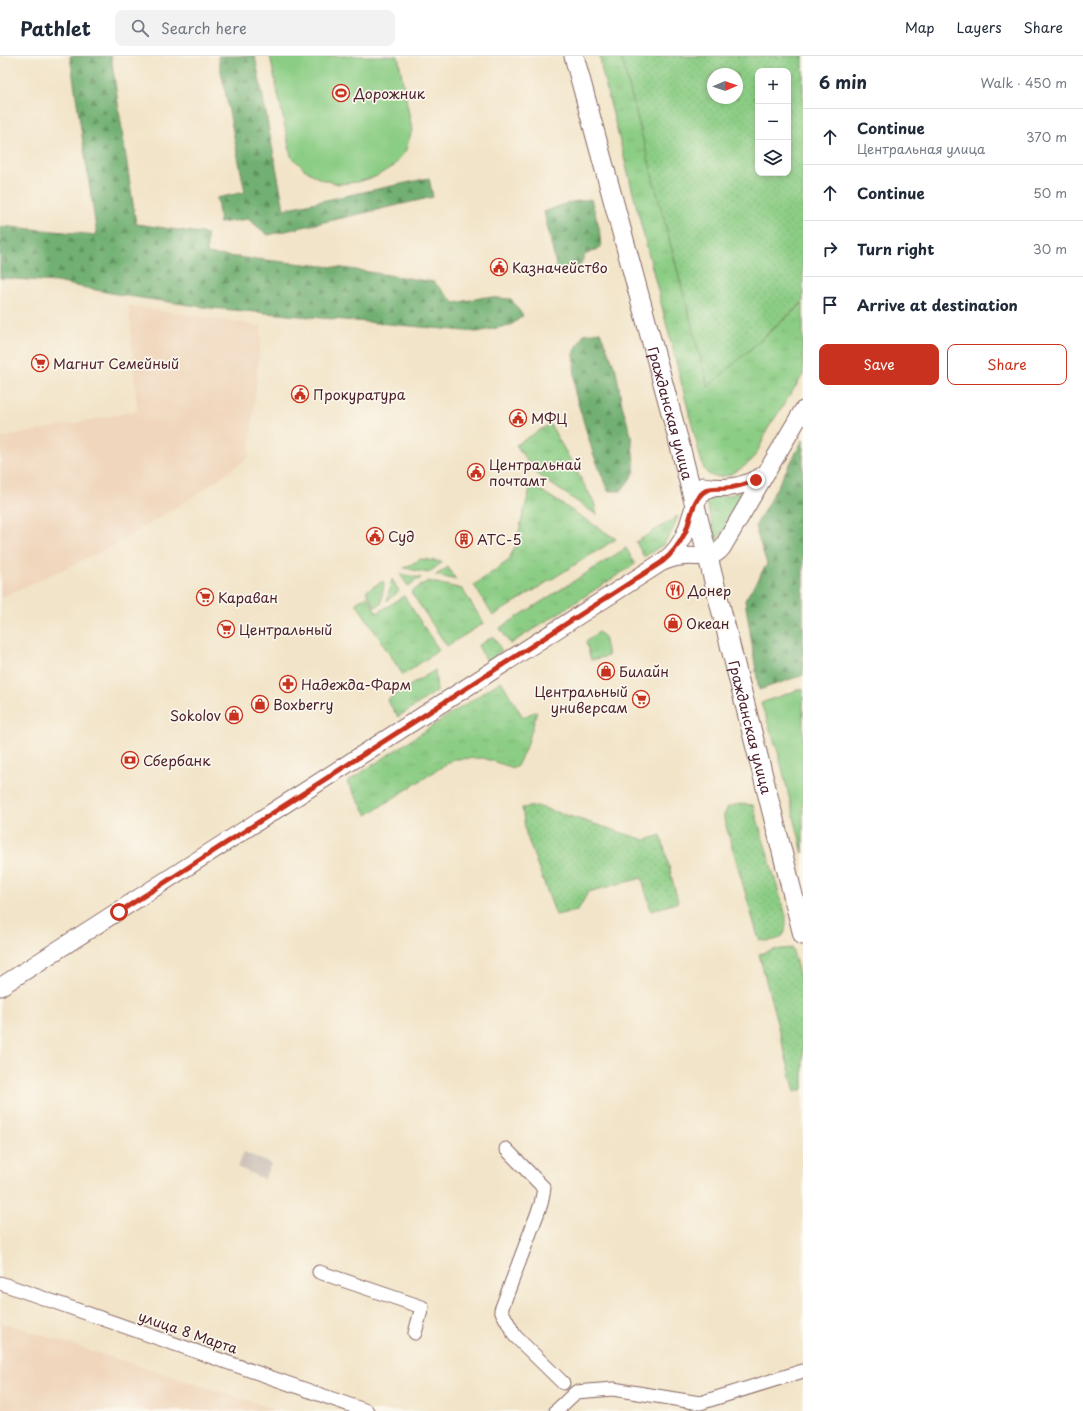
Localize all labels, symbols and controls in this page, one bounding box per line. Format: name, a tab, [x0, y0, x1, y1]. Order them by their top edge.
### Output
search box	[115, 10, 395, 46]
text: Pathlet	[20, 14, 91, 42]
text: Search here	[161, 16, 247, 39]
icon: search	[129, 17, 151, 39]
text: Map	[905, 17, 935, 38]
text: Layers	[957, 17, 1002, 38]
text: Share	[1024, 17, 1063, 38]
north arrow	[707, 68, 743, 104]
map controls	[755, 68, 791, 176]
button: +	[755, 68, 791, 104]
text: 6 min	[819, 69, 867, 95]
text: Walk · 450 m	[981, 73, 1067, 92]
sports icon: Дорожник	[331, 83, 351, 103]
place label: Дорожник	[353, 83, 426, 104]
button: −	[755, 104, 791, 140]
text: Continue	[857, 116, 925, 139]
icon: ahead	[819, 126, 841, 148]
text: 370 m	[1026, 127, 1067, 146]
text: Центральная улица	[857, 139, 985, 158]
button: layers	[755, 140, 791, 176]
text: Continue	[857, 181, 925, 204]
icon: ahead	[819, 182, 841, 204]
text: 50 m	[1033, 183, 1067, 202]
text: Turn right	[857, 237, 934, 260]
icon: right	[819, 238, 841, 260]
text: 30 m	[1033, 239, 1067, 258]
public building icon: Казначейство	[489, 257, 509, 277]
place label: Казначейство	[512, 257, 608, 278]
text: Arrive at destination	[857, 293, 1018, 316]
icon: arrive	[819, 294, 841, 316]
street label: Гражданская улица	[643, 344, 699, 482]
button: Save	[819, 344, 939, 385]
button: Share	[947, 344, 1067, 385]
supermarket icon: Магнит Семейный	[30, 353, 50, 373]
place label: Магнит Семейный	[53, 353, 179, 374]
public building icon: Прокуратура	[290, 384, 310, 404]
place label: Прокуратура	[313, 384, 406, 405]
public building icon: МФЦ	[508, 408, 528, 428]
place label: МФЦ	[531, 408, 567, 429]
place label: Центральнай почтамт	[489, 454, 581, 491]
public building icon: Центральнай почтамт	[466, 462, 486, 482]
route end	[747, 471, 765, 489]
public building icon: Суд	[365, 526, 385, 546]
place label: Суд	[388, 526, 415, 547]
building icon: АТС-5	[454, 529, 474, 549]
place label: АТС-5	[477, 529, 522, 550]
restaurant icon: Донер	[665, 580, 685, 600]
place label: Донер	[687, 580, 731, 601]
supermarket icon: Караван	[195, 587, 215, 607]
place label: Караван	[218, 587, 278, 608]
shop icon: Океан	[663, 613, 683, 633]
place label: Океан	[686, 613, 729, 634]
supermarket icon: Центральный	[216, 619, 236, 639]
place label: Центральный	[239, 619, 333, 640]
street label: Гражданская улица	[724, 658, 778, 796]
shop icon: Билайн	[596, 661, 616, 681]
place label: Билайн	[619, 661, 669, 682]
pharmacy icon: Надежда-Фарм	[278, 674, 298, 694]
place label: Надежда-Фарм	[301, 674, 411, 695]
place label: Центральный универсам	[534, 681, 628, 718]
supermarket icon: Центральный универсам	[631, 689, 651, 709]
shop icon: Boxberry	[250, 694, 270, 714]
place label: Boxberry	[273, 694, 333, 715]
place label: Sokolov	[170, 705, 221, 726]
shop icon: Sokolov	[224, 705, 244, 725]
bank icon: Сбербанк	[120, 750, 140, 770]
place label: Сбербанк	[143, 750, 211, 771]
route start	[110, 903, 128, 921]
street label: улица 8 Марта	[136, 1305, 241, 1359]

